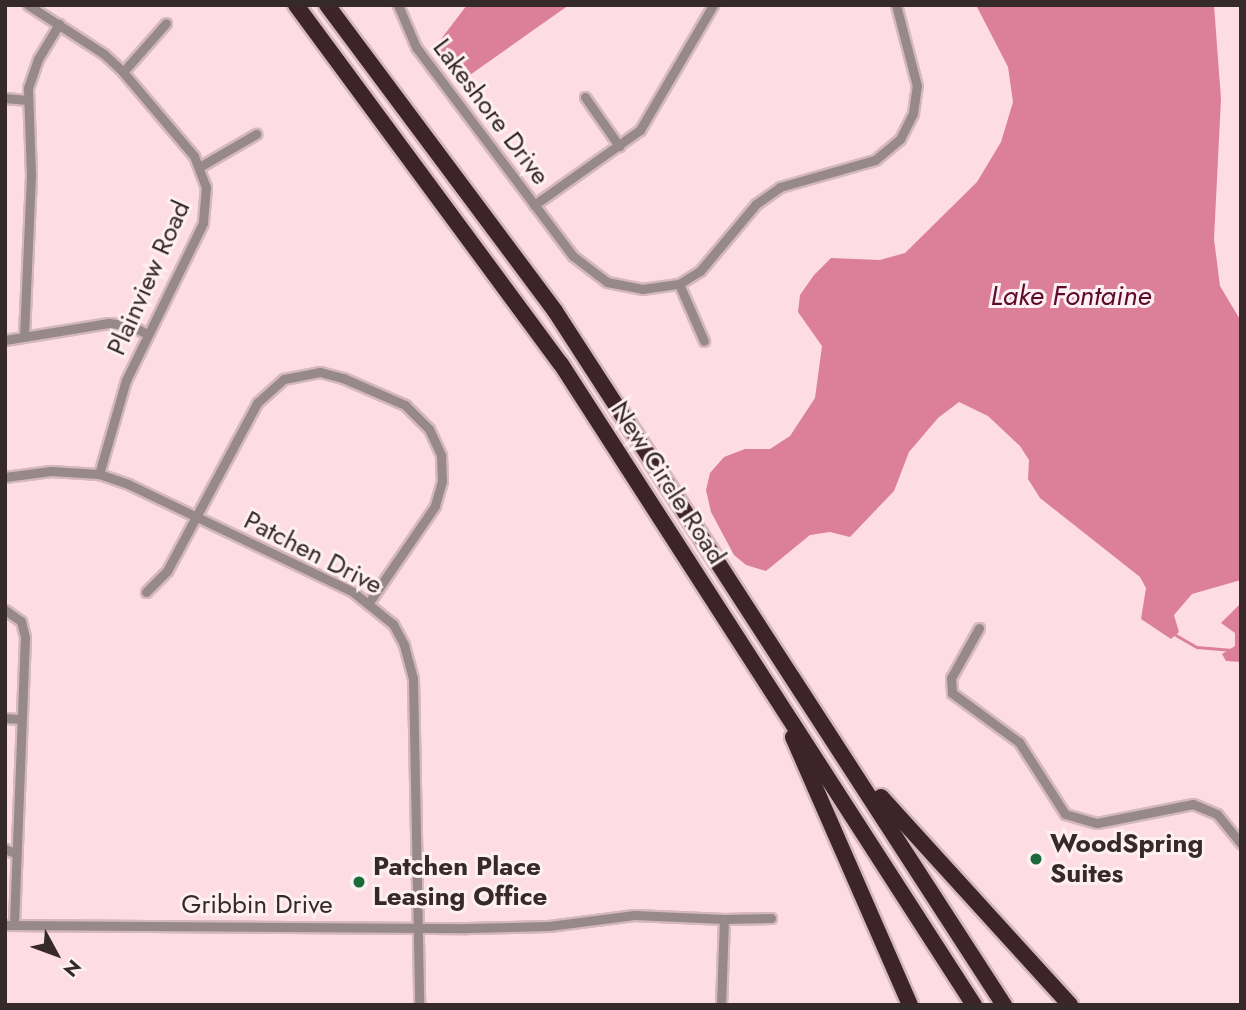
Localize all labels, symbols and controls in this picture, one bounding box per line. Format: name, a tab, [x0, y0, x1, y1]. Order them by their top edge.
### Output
street label: Lakeshore Drive	[426, 33, 556, 191]
street label: Plainview Road	[101, 196, 197, 360]
water label: Lake Fontaine	[991, 279, 1151, 313]
street label: New Circle Road	[604, 396, 732, 570]
street label: Patchen Drive	[239, 505, 387, 601]
place label: WoodSpring Suites	[1050, 828, 1203, 890]
place label: Patchen Place Leasing Office	[373, 851, 547, 912]
marker: WoodSpring Suites	[1028, 851, 1044, 867]
marker: Patchen Place Leasing Office	[351, 874, 367, 890]
street label: Gribbin Drive	[181, 889, 333, 921]
north arrow	[21, 919, 91, 989]
text: N	[57, 954, 87, 983]

